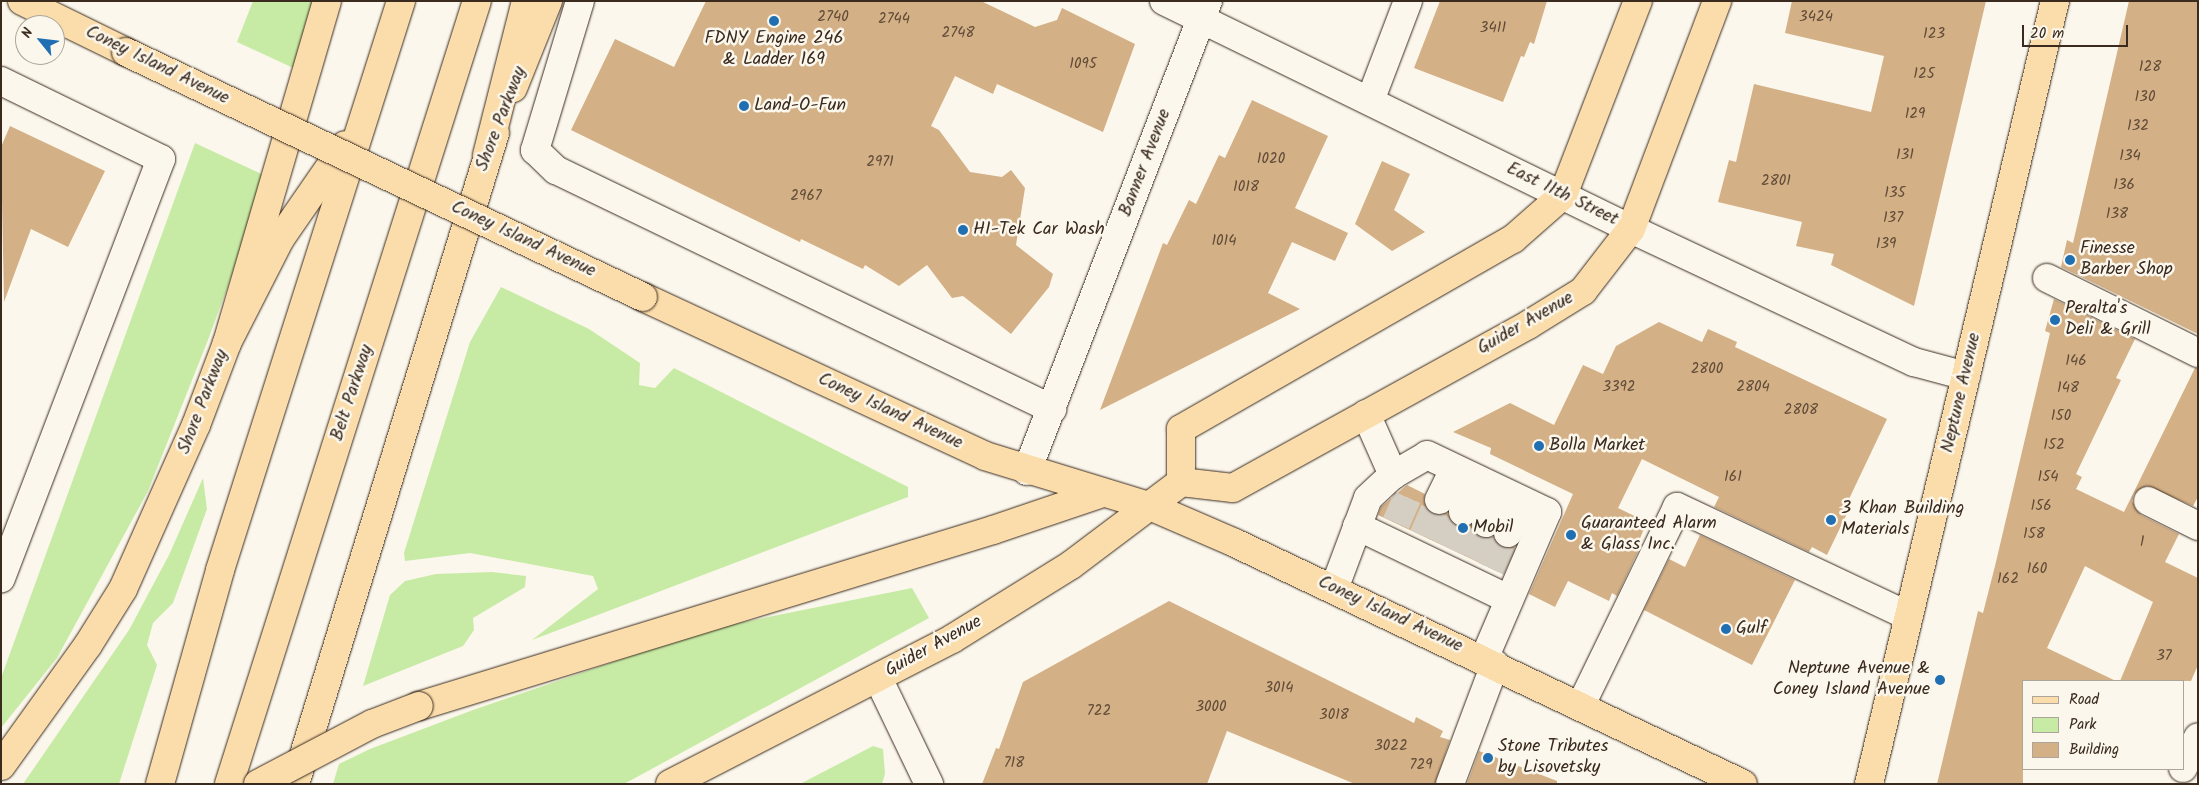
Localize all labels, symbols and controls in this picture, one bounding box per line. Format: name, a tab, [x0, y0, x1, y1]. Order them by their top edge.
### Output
house number: 2740	[817, 9, 849, 27]
house number: 3424	[1799, 9, 1833, 27]
house number: 2744	[878, 11, 910, 29]
north arrow	[15, 15, 65, 65]
marker: FDNY Engine 246 & Ladder 169	[768, 15, 780, 27]
scale bar	[2024, 15, 2130, 47]
house number: 3411	[1480, 20, 1506, 38]
street label: Coney Island Avenue	[82, 22, 232, 110]
text: 20 m	[2030, 22, 2064, 46]
text: N	[16, 24, 40, 42]
house number: 2748	[942, 25, 974, 43]
house number: 123	[1923, 26, 1945, 44]
place label: FDNY Engine 246 & Ladder 169	[704, 29, 844, 72]
house number: 1095	[1069, 56, 1097, 74]
house number: 128	[2139, 59, 2161, 77]
street label: Shore Parkway	[472, 64, 532, 174]
house number: 125	[1913, 66, 1935, 84]
house number: 130	[2135, 89, 2155, 107]
place label: Land-O-Fun	[754, 95, 846, 117]
marker: Land-O-Fun	[738, 100, 750, 112]
street label: Banner Avenue	[1116, 106, 1176, 220]
house number: 129	[1905, 106, 1925, 124]
house number: 132	[2127, 118, 2149, 136]
house number: 131	[1896, 147, 1914, 165]
house number: 134	[2119, 148, 2141, 166]
house number: 1020	[1257, 151, 1285, 169]
house number: 2971	[866, 154, 894, 172]
street label: East 11th Street	[1503, 159, 1621, 231]
house number: 2801	[1761, 173, 1791, 191]
house number: 136	[2113, 177, 2135, 195]
house number: 1018	[1233, 179, 1259, 197]
house number: 135	[1884, 185, 1906, 203]
house number: 2967	[790, 188, 822, 206]
street label: Coney Island Avenue	[447, 197, 599, 283]
house number: 138	[2106, 206, 2128, 224]
house number: 137	[1883, 210, 1903, 228]
place label: HI-Tek Car Wash	[973, 219, 1105, 241]
marker: HI-Tek Car Wash	[957, 224, 969, 236]
house number: 1014	[1211, 233, 1237, 251]
house number: 139	[1876, 236, 1896, 254]
place label: Finesse Barber Shop	[2080, 239, 2173, 282]
marker: Finesse Barber Shop	[2064, 254, 2076, 266]
street label: Guider Avenue	[1474, 288, 1578, 360]
place label: Peralta's Deli & Grill	[2065, 299, 2151, 342]
marker: Peralta's Deli & Grill	[2049, 314, 2061, 326]
street label: Neptune Avenue	[1938, 331, 1986, 455]
street label: Belt Parkway	[327, 342, 379, 444]
street label: Shore Parkway	[174, 347, 234, 457]
house number: 146	[2065, 353, 2087, 371]
house number: 2800	[1691, 361, 1723, 379]
street label: Coney Island Avenue	[814, 369, 966, 455]
house number: 3392	[1602, 379, 1636, 397]
house number: 2804	[1736, 379, 1770, 397]
house number: 148	[2057, 380, 2079, 398]
house number: 2808	[1784, 402, 1818, 420]
house number: 150	[2051, 408, 2071, 426]
place label: Bolla Market	[1549, 435, 1645, 457]
house number: 152	[2043, 437, 2065, 455]
marker: Bolla Market	[1533, 440, 1545, 452]
house number: 161	[1724, 469, 1742, 487]
house number: 154	[2037, 469, 2059, 487]
house number: 156	[2030, 498, 2052, 516]
place label: 3 Khan Building Materials	[1841, 499, 1964, 542]
place label: Guaranteed Alarm & Glass Inc.	[1581, 514, 1717, 556]
marker: 3 Khan Building Materials	[1825, 514, 1837, 526]
place label: Mobil	[1473, 517, 1513, 539]
marker: Mobil	[1457, 522, 1469, 534]
house number: 158	[2023, 526, 2045, 544]
marker: Guaranteed Alarm & Glass Inc.	[1565, 529, 1577, 541]
house number: 1	[2140, 534, 2144, 552]
house number: 160	[2027, 561, 2047, 579]
house number: 162	[1997, 571, 2019, 589]
street label: Coney Island Avenue	[1314, 572, 1466, 658]
street label: Guider Avenue	[882, 612, 986, 682]
place label: Gulf	[1736, 618, 1767, 640]
marker: Gulf	[1720, 623, 1732, 635]
house number: 37	[2156, 648, 2172, 666]
place label: Neptune Avenue & Coney Island Avenue	[1773, 659, 1930, 702]
marker: Neptune Avenue & Coney Island Avenue	[1934, 674, 1946, 686]
house number: 3014	[1264, 680, 1294, 698]
legend	[2022, 680, 2184, 770]
text: Road	[2069, 688, 2099, 712]
house number: 3000	[1195, 699, 1227, 717]
house number: 722	[1087, 703, 1111, 721]
house number: 3018	[1319, 707, 1349, 725]
text: Park	[2069, 713, 2096, 737]
place label: Stone Tributes by Lisovetsky	[1498, 737, 1608, 780]
house number: 3022	[1374, 738, 1408, 756]
text: Building	[2069, 738, 2119, 762]
marker: Stone Tributes by Lisovetsky	[1482, 752, 1494, 764]
house number: 718	[1004, 755, 1024, 773]
house number: 729	[1410, 757, 1432, 775]

